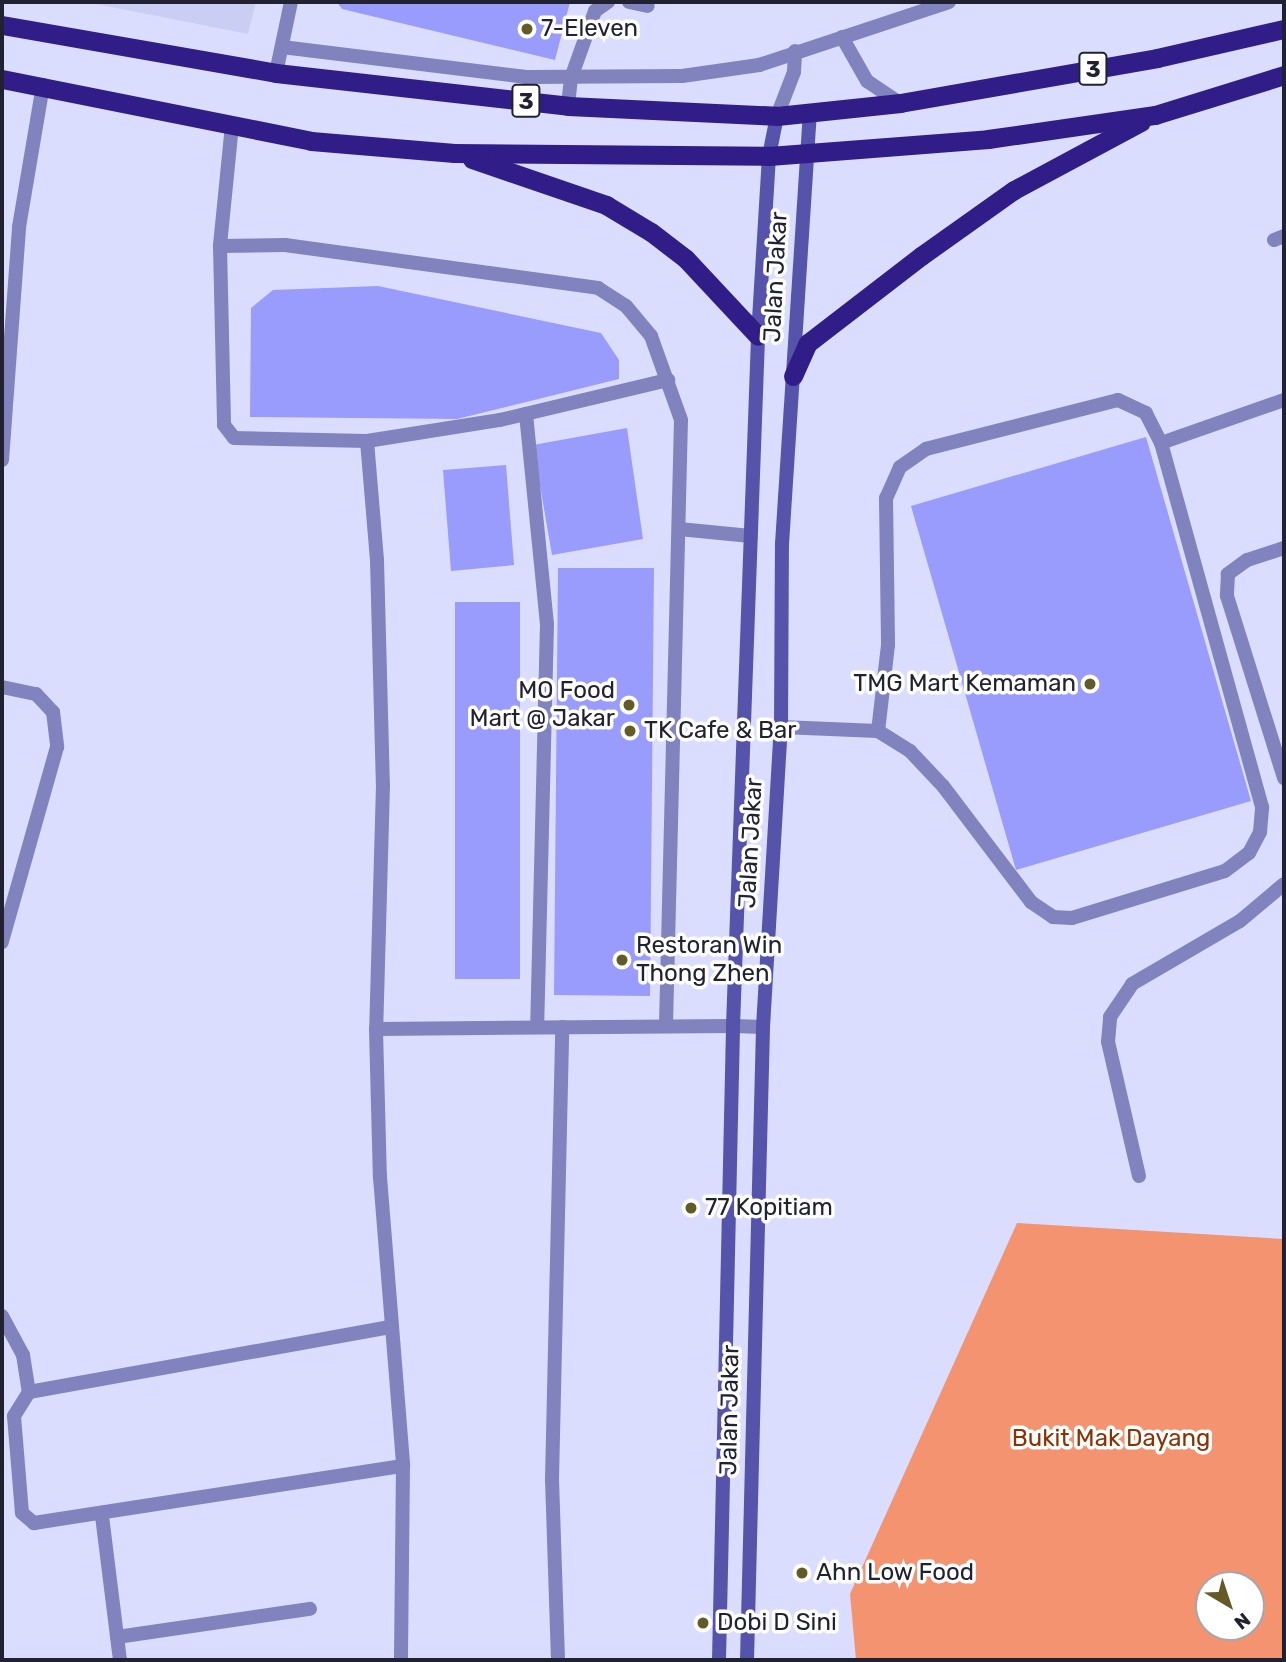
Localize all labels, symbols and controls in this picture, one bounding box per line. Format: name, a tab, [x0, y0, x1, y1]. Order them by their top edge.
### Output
place label: 7-Eleven	[541, 15, 638, 43]
marker: 7-Eleven	[519, 21, 535, 37]
road number: 3	[1077, 50, 1109, 88]
road number: 3	[510, 82, 542, 120]
street label: Jalan Jakar	[758, 211, 794, 343]
place label: TMG Mart Kemaman	[853, 670, 1076, 698]
marker: TMG Mart Kemaman	[1082, 676, 1098, 692]
place label: MO Food Mart @ Jakar	[470, 677, 615, 733]
marker: MO Food Mart @ Jakar	[621, 697, 637, 713]
place label: TK Cafe & Bar	[644, 717, 797, 745]
marker: TK Cafe & Bar	[622, 723, 638, 739]
street label: Jalan Jakar	[733, 777, 769, 909]
place label: Restoran Win Thong Zhen	[636, 932, 783, 988]
marker: Restoran Win Thong Zhen	[614, 952, 630, 968]
place label: 77 Kopitiam	[705, 1194, 833, 1222]
marker: 77 Kopitiam	[683, 1200, 699, 1216]
street label: Jalan Jakar	[714, 1344, 746, 1476]
park label: Bukit Mak Dayang	[1012, 1425, 1210, 1453]
place label: Ahn Low Food	[816, 1559, 975, 1587]
marker: Ahn Low Food	[794, 1565, 810, 1581]
north arrow	[1195, 1571, 1265, 1641]
text: N	[1230, 1608, 1255, 1634]
place label: Dobi D Sini	[717, 1609, 837, 1637]
marker: Dobi D Sini	[695, 1615, 711, 1631]

